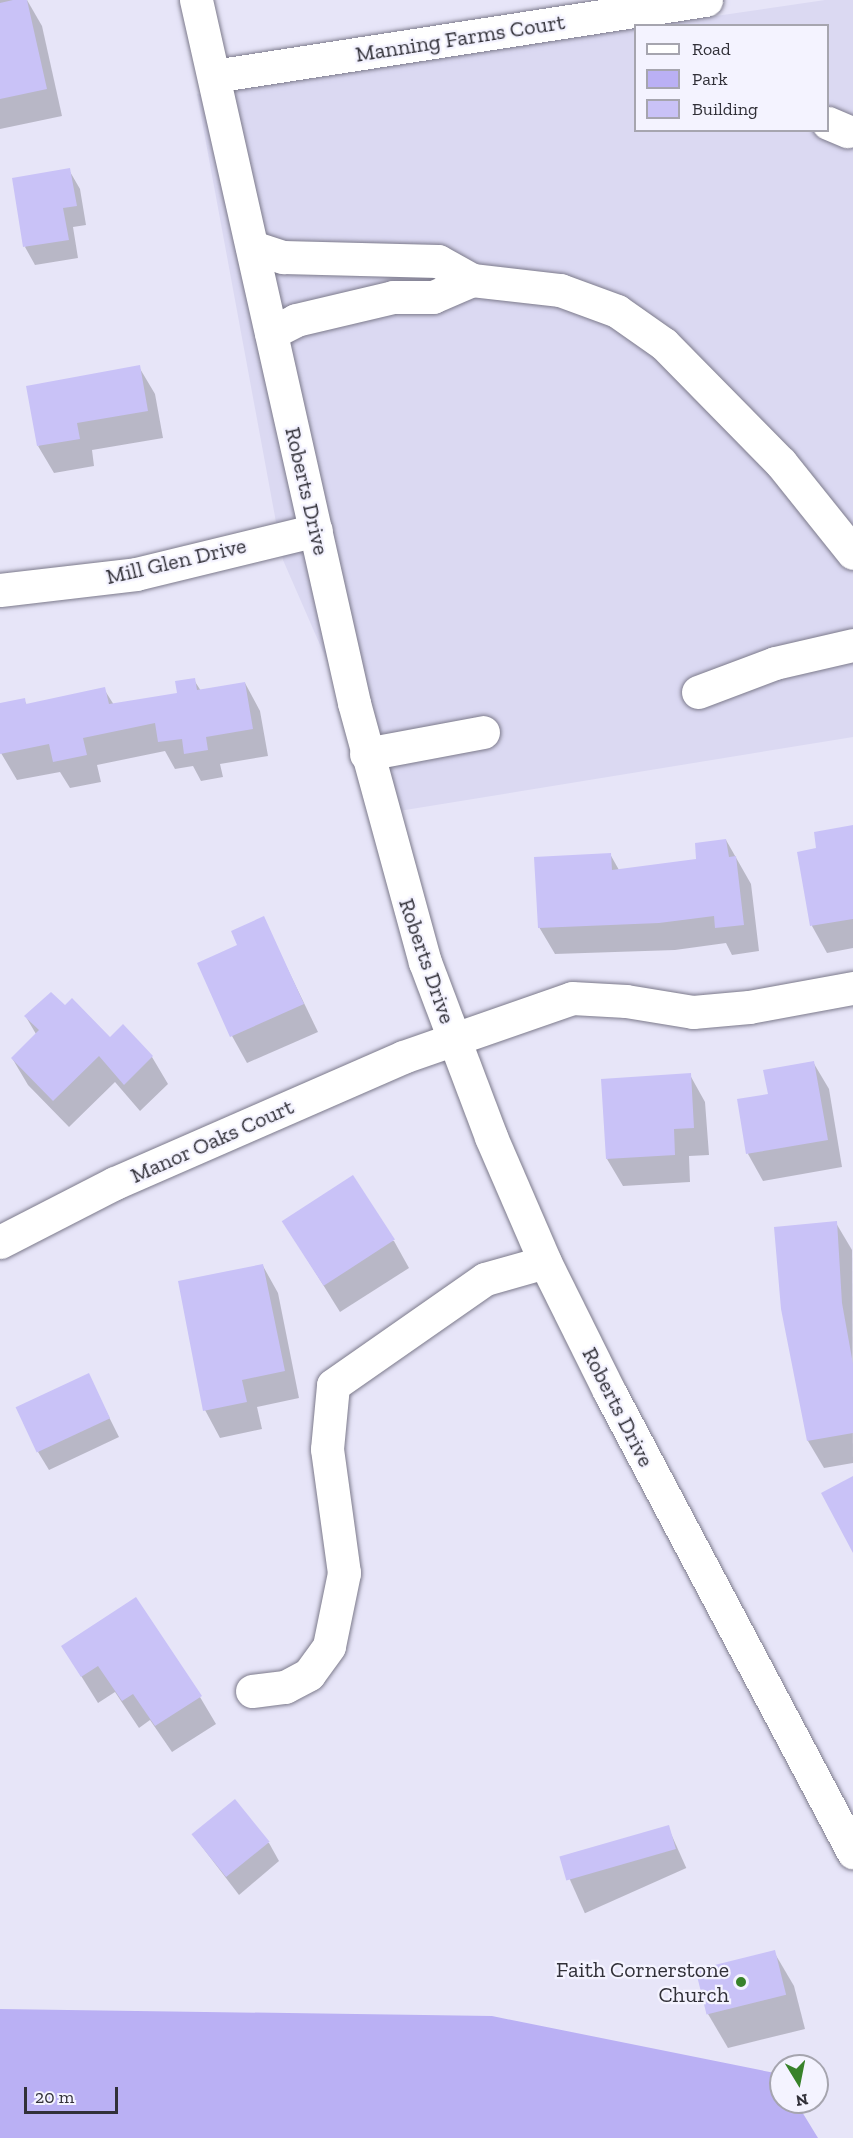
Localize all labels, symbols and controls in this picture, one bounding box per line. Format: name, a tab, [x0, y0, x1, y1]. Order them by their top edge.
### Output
street label: Manning Farms Court	[353, 8, 567, 68]
legend	[634, 24, 829, 132]
text: Road	[692, 38, 731, 60]
text: Park	[692, 68, 728, 90]
text: Building	[692, 98, 758, 120]
street label: Roberts Drive	[279, 424, 335, 558]
street label: Mill Glen Drive	[103, 532, 249, 590]
street label: Roberts Drive	[393, 895, 461, 1027]
street label: Manor Oaks Court	[126, 1093, 298, 1189]
street label: Roberts Drive	[577, 1343, 659, 1471]
place label: Faith Cornerstone Church	[556, 1956, 729, 2008]
marker: Faith Cornerstone Church	[734, 1975, 748, 1989]
north arrow	[769, 2054, 829, 2114]
scale bar	[27, 2075, 122, 2113]
text: 20 m	[35, 2086, 74, 2108]
text: N	[794, 2090, 810, 2111]

